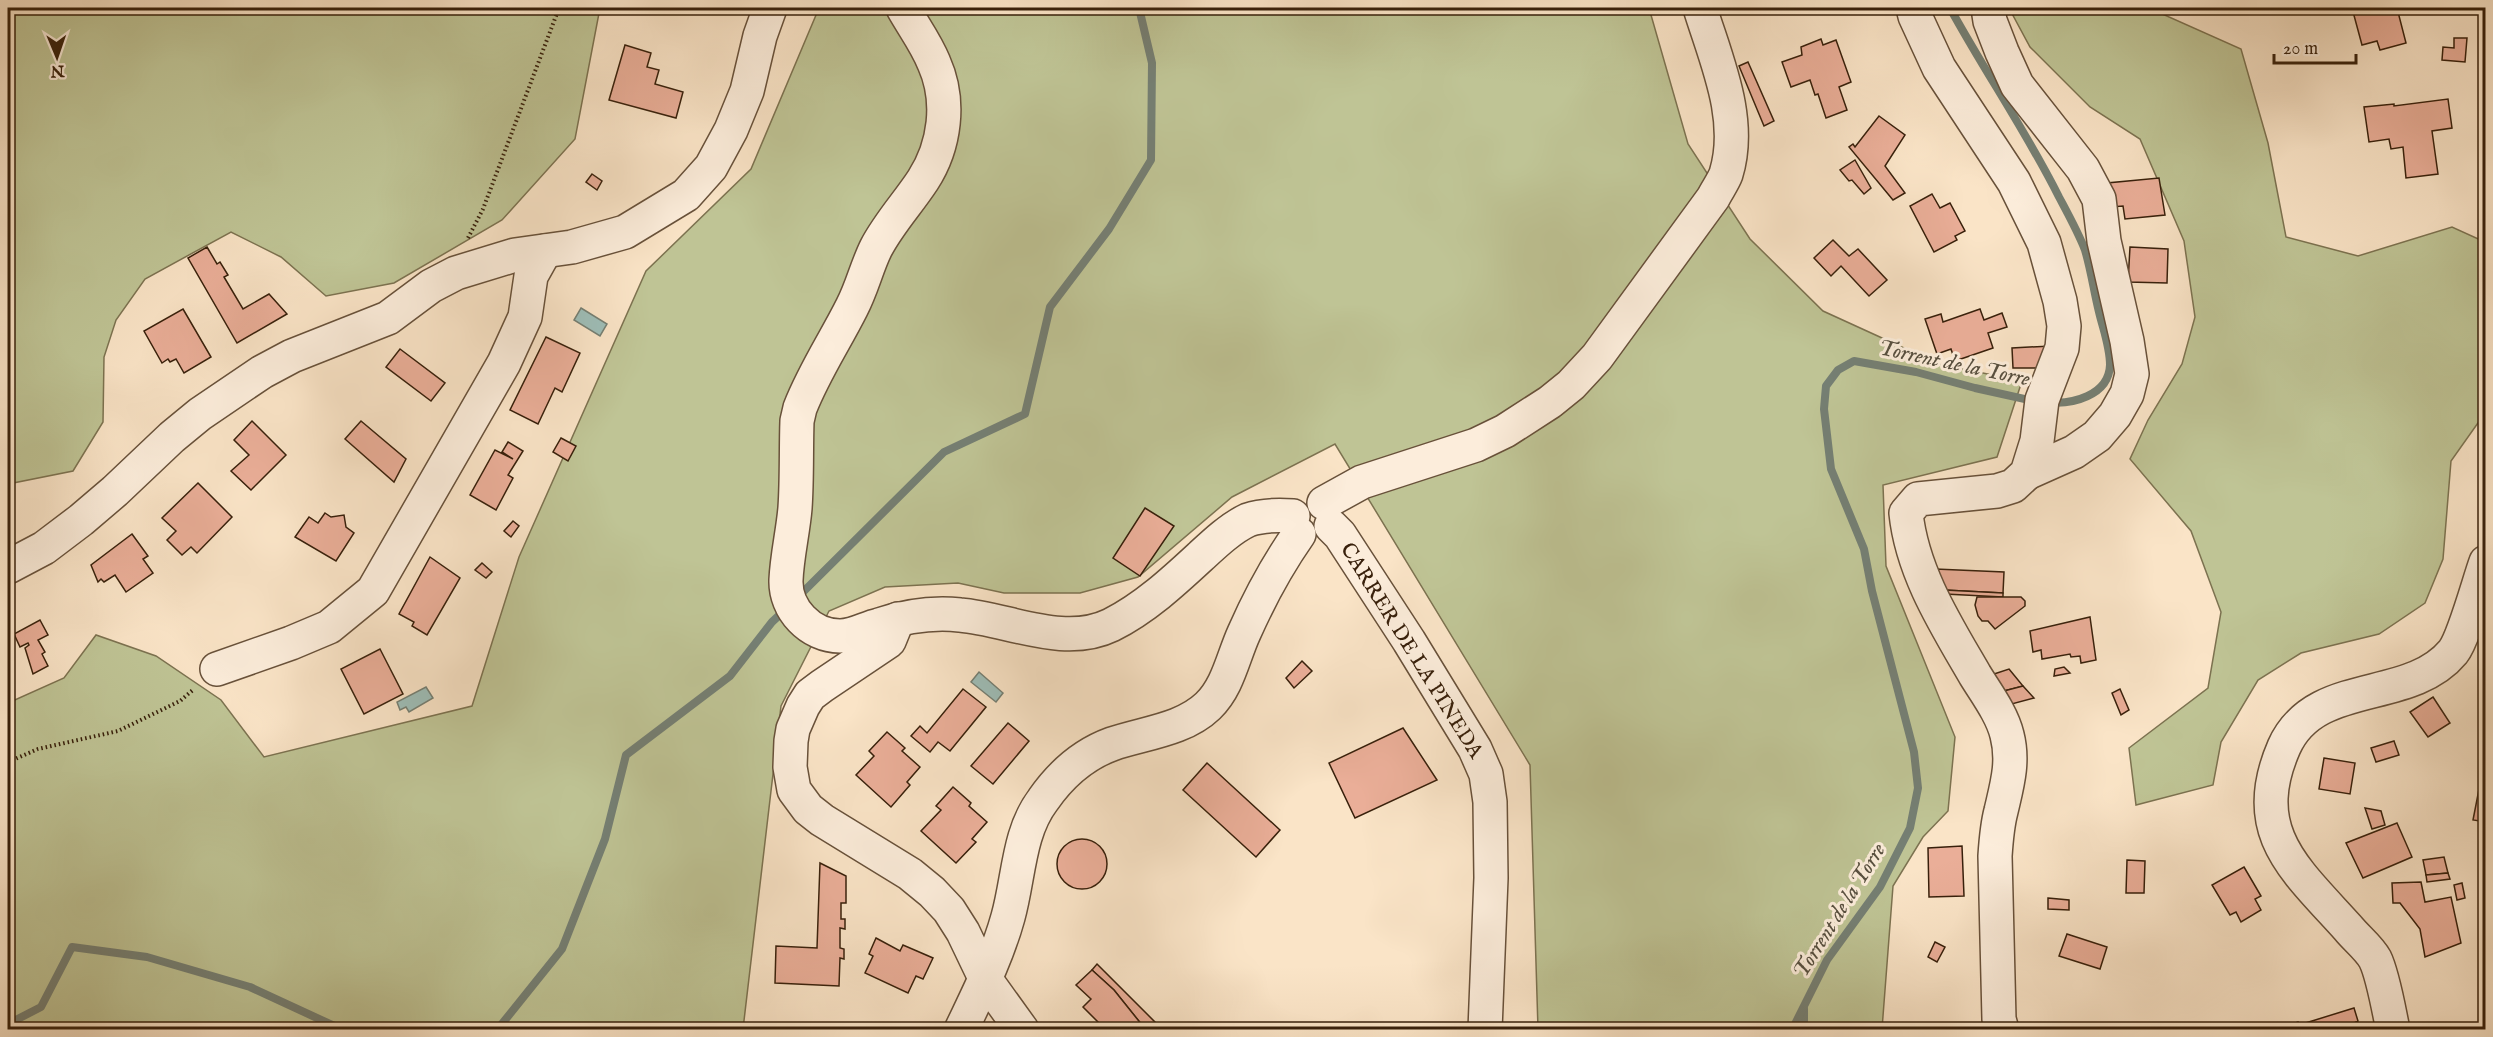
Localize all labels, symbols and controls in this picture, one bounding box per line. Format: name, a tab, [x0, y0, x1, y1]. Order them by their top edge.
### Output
north arrow	[27, 27, 87, 87]
scale bar	[2274, 27, 2356, 65]
text: 20 m	[2283, 38, 2318, 61]
text: N	[50, 60, 66, 80]
water label: Torrent de la Torre	[1876, 334, 2033, 394]
street label: CARRER DE LA PINEDA	[1333, 538, 1489, 765]
water label: Torrent de la Torre	[1787, 838, 1893, 984]

